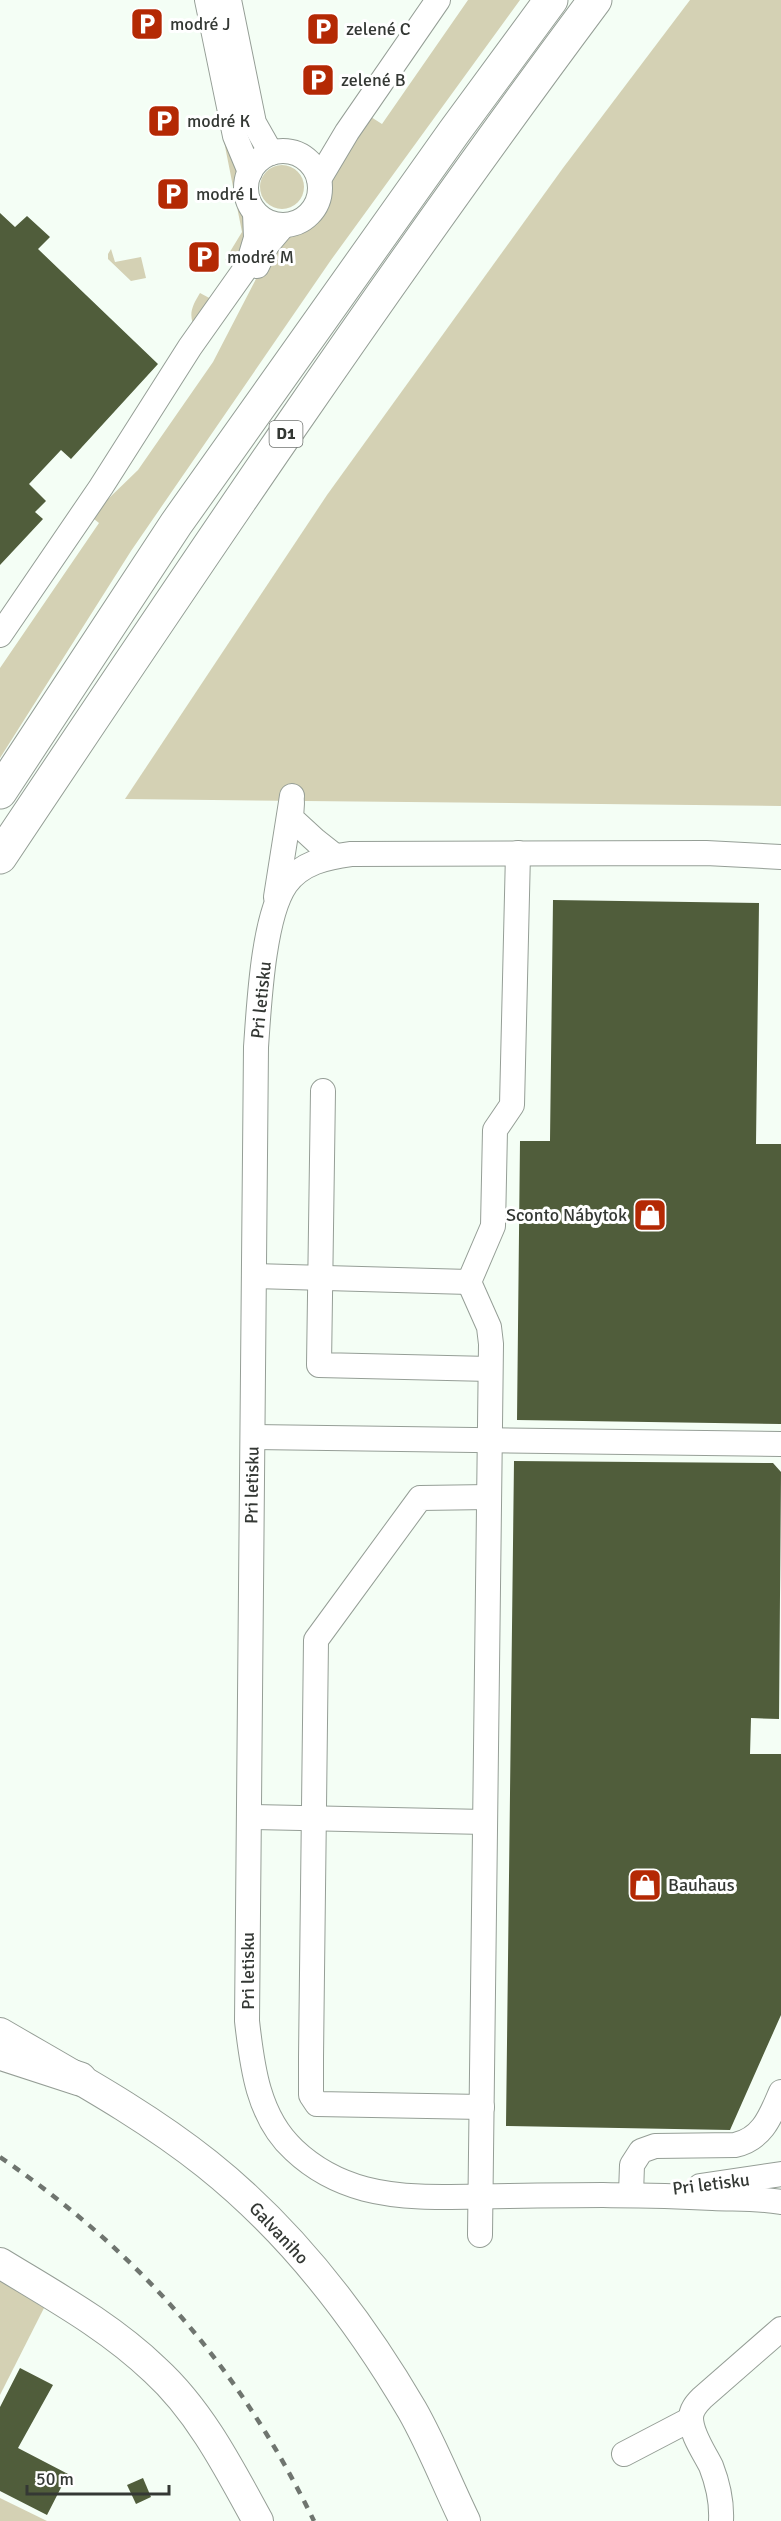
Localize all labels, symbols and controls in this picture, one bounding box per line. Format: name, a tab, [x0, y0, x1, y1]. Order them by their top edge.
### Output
parking icon: modré J	[129, 6, 165, 42]
parking icon: zelené C	[305, 11, 341, 47]
place label: modré J	[170, 13, 231, 35]
place label: zelené C	[346, 18, 411, 40]
parking icon: zelené B	[300, 62, 336, 98]
place label: zelené B	[341, 69, 406, 91]
parking icon: modré K	[146, 103, 182, 139]
place label: modré K	[187, 110, 250, 132]
parking icon: modré L	[155, 176, 191, 212]
place label: modré L	[196, 183, 258, 205]
parking icon: modré M	[186, 239, 222, 275]
place label: modré M	[227, 246, 294, 268]
road number: D1	[270, 421, 302, 447]
street label: Pri letisku	[246, 960, 276, 1040]
shop icon: Sconto Nábytok	[632, 1197, 668, 1233]
place label: Sconto Nábytok	[506, 1204, 627, 1226]
street label: Pri letisku	[240, 1446, 264, 1524]
shop icon: Bauhaus	[627, 1867, 663, 1903]
place label: Bauhaus	[668, 1874, 735, 1896]
street label: Pri letisku	[237, 1932, 259, 2010]
street label: Pri letisku	[671, 2168, 751, 2200]
street label: Galvaniho	[245, 2197, 313, 2269]
scale bar	[27, 2458, 170, 2496]
text: 50 m	[36, 2468, 74, 2490]

